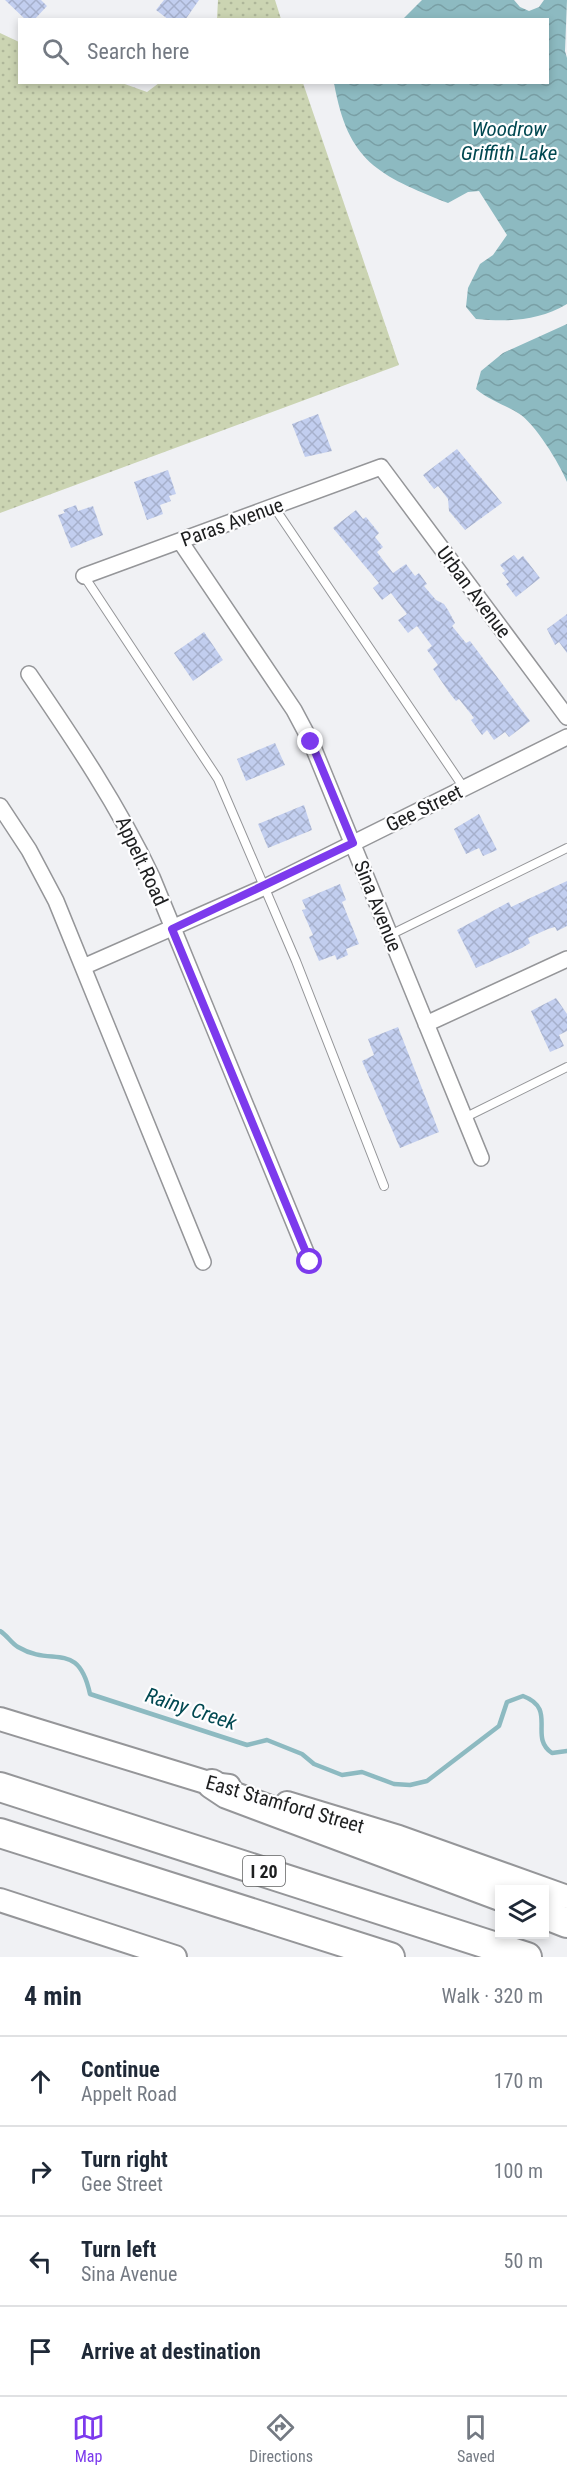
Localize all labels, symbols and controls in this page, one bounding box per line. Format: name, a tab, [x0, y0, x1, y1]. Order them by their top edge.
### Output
search box	[18, 18, 549, 84]
icon: search	[39, 35, 72, 68]
text: Search here	[87, 39, 189, 64]
water label: Woodrow Griffith Lake	[461, 117, 557, 165]
street label: Paras Avenue	[178, 492, 286, 552]
street label: Urban Avenue	[432, 541, 516, 643]
route end	[297, 728, 323, 754]
street label: Gee Street	[382, 779, 466, 837]
street label: Appelt Road	[111, 812, 173, 910]
street label: Sina Avenue	[349, 857, 407, 955]
route start	[296, 1248, 322, 1274]
water label: Rainy Creek	[142, 1683, 240, 1735]
street label: East Stamford Street	[203, 1770, 367, 1838]
road number: I 20	[243, 1856, 285, 1886]
map controls	[495, 1885, 549, 1939]
button: layers	[495, 1885, 549, 1939]
text: 4 min	[24, 1981, 82, 2011]
text: Walk · 320 m	[442, 1984, 543, 2008]
text: Continue	[81, 2057, 160, 2082]
icon: ahead	[24, 2065, 57, 2098]
text: 170 m	[494, 2069, 543, 2093]
text: Appelt Road	[81, 2082, 177, 2106]
text: Turn right	[81, 2147, 168, 2172]
icon: right	[24, 2155, 57, 2188]
text: 100 m	[494, 2159, 543, 2183]
text: Gee Street	[81, 2172, 163, 2196]
text: Turn left	[81, 2237, 156, 2262]
icon: left	[24, 2245, 57, 2278]
text: 50 m	[504, 2249, 543, 2273]
text: Sina Avenue	[81, 2262, 177, 2286]
icon: arrive	[24, 2335, 57, 2368]
text: Arrive at destination	[81, 2339, 261, 2364]
tab: Map	[72, 2411, 105, 2466]
tab: Directions	[249, 2411, 313, 2466]
tab: Saved	[457, 2411, 495, 2466]

